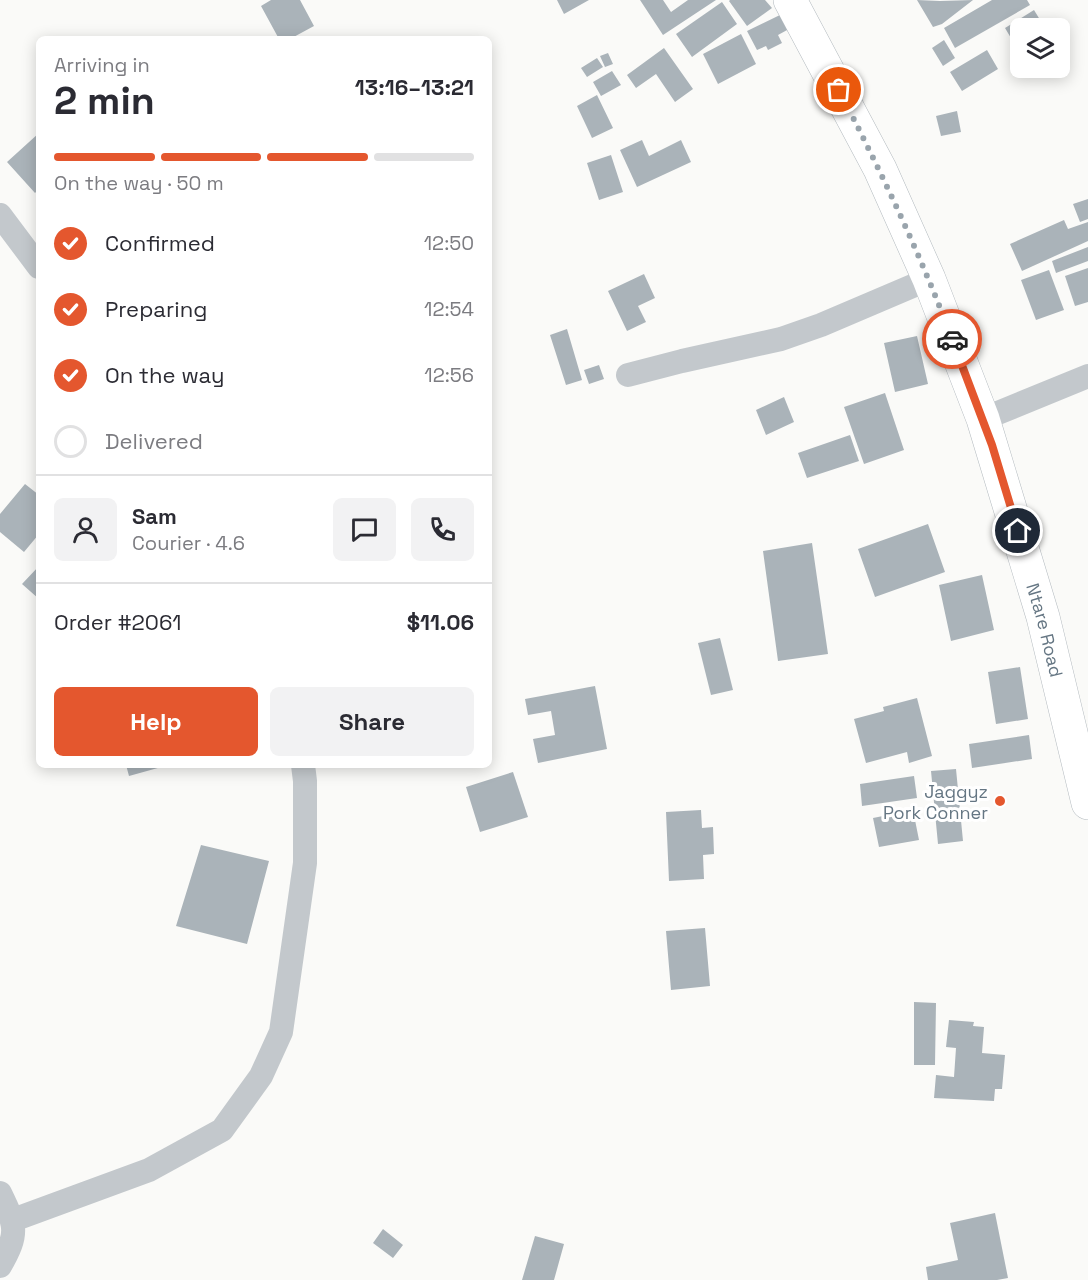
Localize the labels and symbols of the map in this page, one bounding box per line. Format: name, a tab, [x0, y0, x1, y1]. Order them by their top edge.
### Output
pin	[813, 64, 864, 115]
courier	[922, 309, 982, 369]
pin	[992, 505, 1043, 556]
street label: Ntare Road	[1022, 580, 1069, 679]
place label: Jaggyz Pork Conner	[883, 780, 988, 824]
marker: Jaggyz Pork Conner	[993, 794, 1007, 808]

